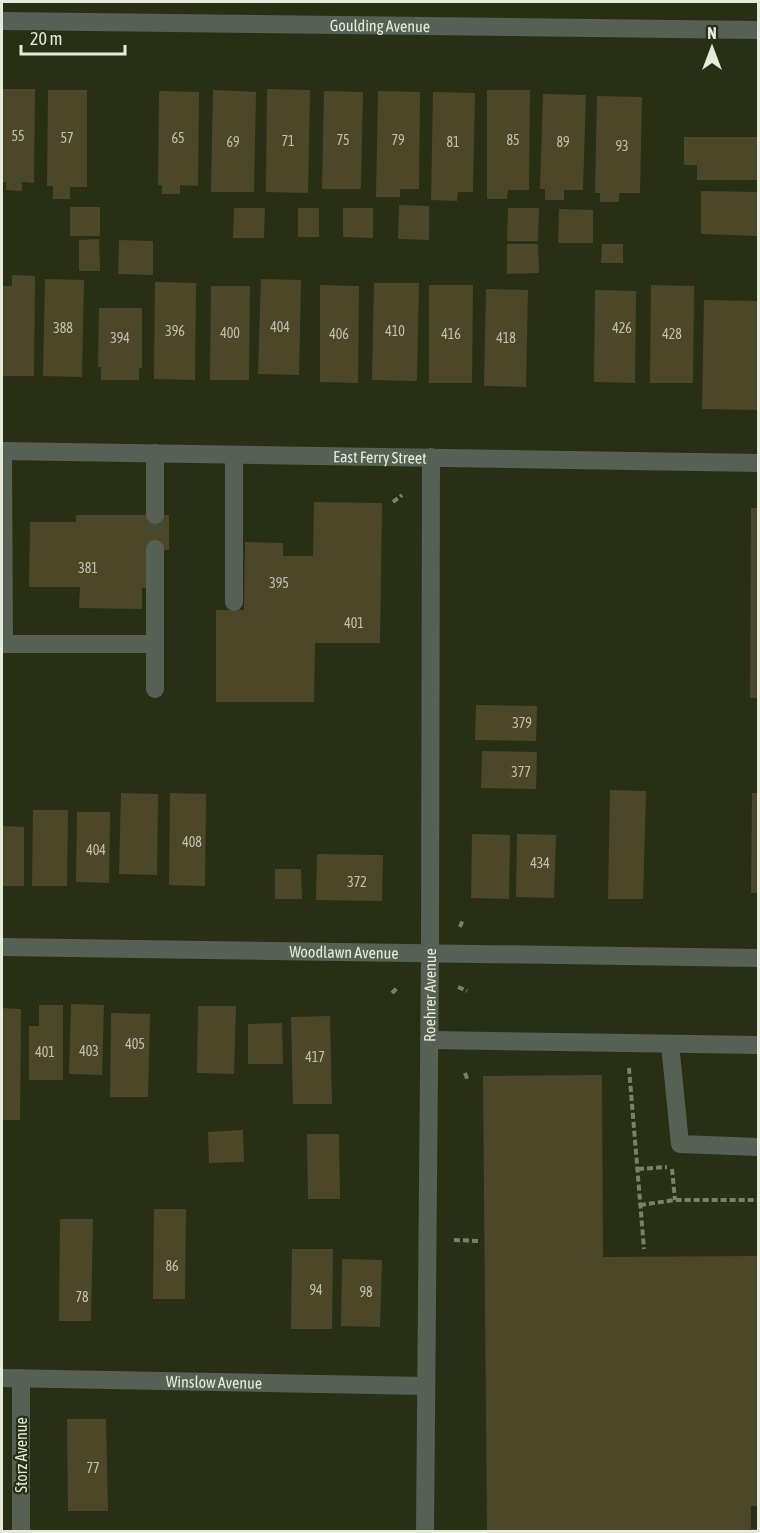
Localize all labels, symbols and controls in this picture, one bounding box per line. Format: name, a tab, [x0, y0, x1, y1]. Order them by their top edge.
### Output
street label: Goulding Avenue	[330, 16, 430, 36]
scale bar	[21, 18, 124, 56]
north arrow	[682, 18, 742, 78]
text: N	[707, 24, 717, 42]
text: 20 m	[30, 28, 62, 49]
house number: 55	[11, 128, 25, 144]
house number: 57	[60, 130, 74, 146]
house number: 65	[171, 130, 185, 146]
house number: 75	[336, 132, 350, 148]
house number: 79	[391, 132, 405, 148]
house number: 85	[506, 132, 520, 148]
house number: 71	[281, 133, 295, 149]
house number: 69	[226, 134, 240, 150]
house number: 81	[446, 134, 460, 150]
house number: 89	[556, 134, 570, 150]
house number: 93	[615, 138, 629, 154]
house number: 404	[270, 319, 290, 335]
house number: 388	[53, 320, 73, 336]
house number: 426	[612, 320, 632, 336]
house number: 396	[165, 323, 185, 339]
house number: 410	[385, 323, 405, 339]
house number: 400	[220, 325, 240, 341]
house number: 406	[329, 326, 349, 342]
house number: 416	[441, 326, 461, 342]
house number: 428	[662, 326, 682, 342]
house number: 394	[110, 330, 130, 346]
house number: 418	[496, 330, 516, 346]
street label: East Ferry Street	[333, 447, 427, 467]
house number: 381	[78, 560, 98, 576]
house number: 395	[269, 575, 289, 591]
house number: 401	[344, 615, 364, 631]
house number: 379	[512, 715, 532, 731]
house number: 377	[511, 764, 531, 780]
house number: 408	[182, 834, 202, 850]
house number: 404	[86, 842, 106, 858]
house number: 434	[530, 855, 550, 871]
house number: 372	[347, 874, 367, 890]
street label: Woodlawn Avenue	[289, 942, 399, 962]
street label: Roehrer Avenue	[420, 948, 439, 1042]
house number: 405	[125, 1036, 145, 1052]
house number: 403	[79, 1043, 99, 1059]
house number: 401	[35, 1044, 55, 1060]
house number: 417	[305, 1049, 325, 1065]
house number: 86	[165, 1258, 179, 1274]
house number: 94	[309, 1282, 323, 1298]
house number: 98	[359, 1284, 373, 1300]
house number: 78	[75, 1289, 89, 1305]
street label: Winslow Avenue	[166, 1372, 262, 1392]
street label: Storz Avenue	[12, 1417, 30, 1493]
house number: 77	[86, 1460, 100, 1476]

